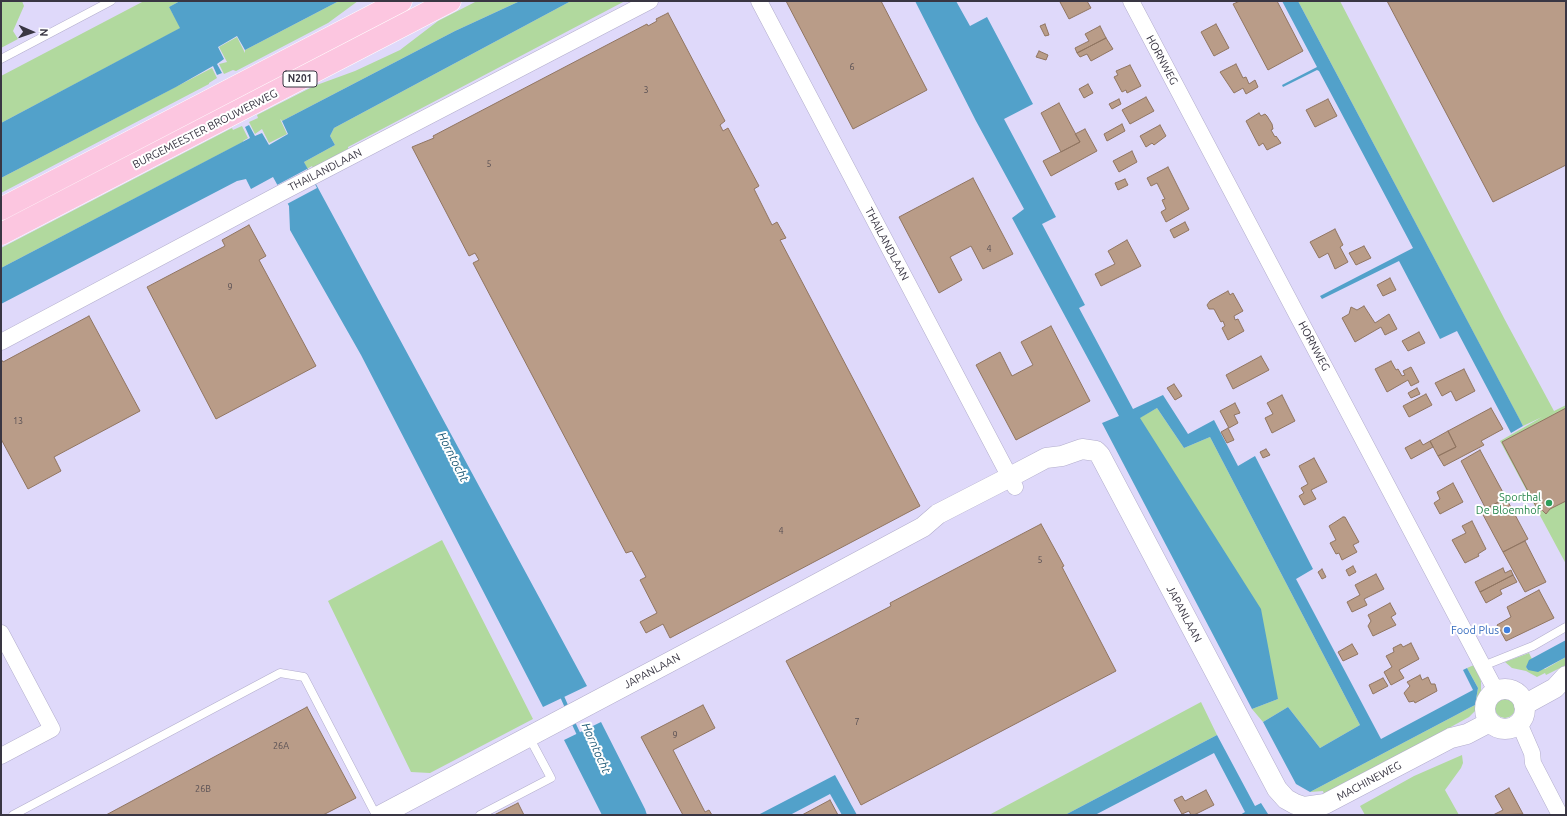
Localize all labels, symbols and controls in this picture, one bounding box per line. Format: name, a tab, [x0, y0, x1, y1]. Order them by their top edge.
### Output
north arrow	[12, 12, 52, 52]
text: N	[38, 28, 50, 37]
street label: HORNWEG	[1143, 33, 1181, 87]
house number: 6	[849, 62, 855, 72]
road number: N201	[283, 71, 317, 87]
house number: 3	[643, 85, 649, 95]
street label: BURGEMEESTER BROUWERWEG	[130, 87, 280, 171]
street label: THAILANDLAAN	[286, 146, 364, 194]
house number: 5	[486, 159, 492, 169]
street label: THAILANDLAAN	[862, 205, 912, 283]
house number: 4	[986, 244, 992, 254]
house number: 9	[227, 282, 233, 292]
street label: HORNWEG	[1295, 319, 1333, 373]
house number: 13	[13, 416, 23, 426]
water label: Horntocht	[434, 430, 472, 484]
place label: Sporthal De Bloemhof	[1476, 490, 1541, 516]
marker: Sporthal De Bloemhof	[1544, 498, 1554, 508]
house number: 4	[778, 526, 784, 536]
house number: 5	[1037, 555, 1043, 565]
street label: JAPANLAAN	[1164, 583, 1204, 645]
place label: Food Plus	[1451, 623, 1499, 637]
marker: Food Plus	[1502, 625, 1512, 635]
street label: JAPANLAAN	[621, 651, 683, 691]
house number: 7	[854, 717, 860, 727]
water label: Horntocht	[578, 720, 614, 776]
house number: 9	[672, 730, 678, 740]
house number: 26A	[273, 741, 289, 751]
street label: MACHINEWEG	[1334, 758, 1404, 804]
house number: 26B	[195, 784, 211, 794]

